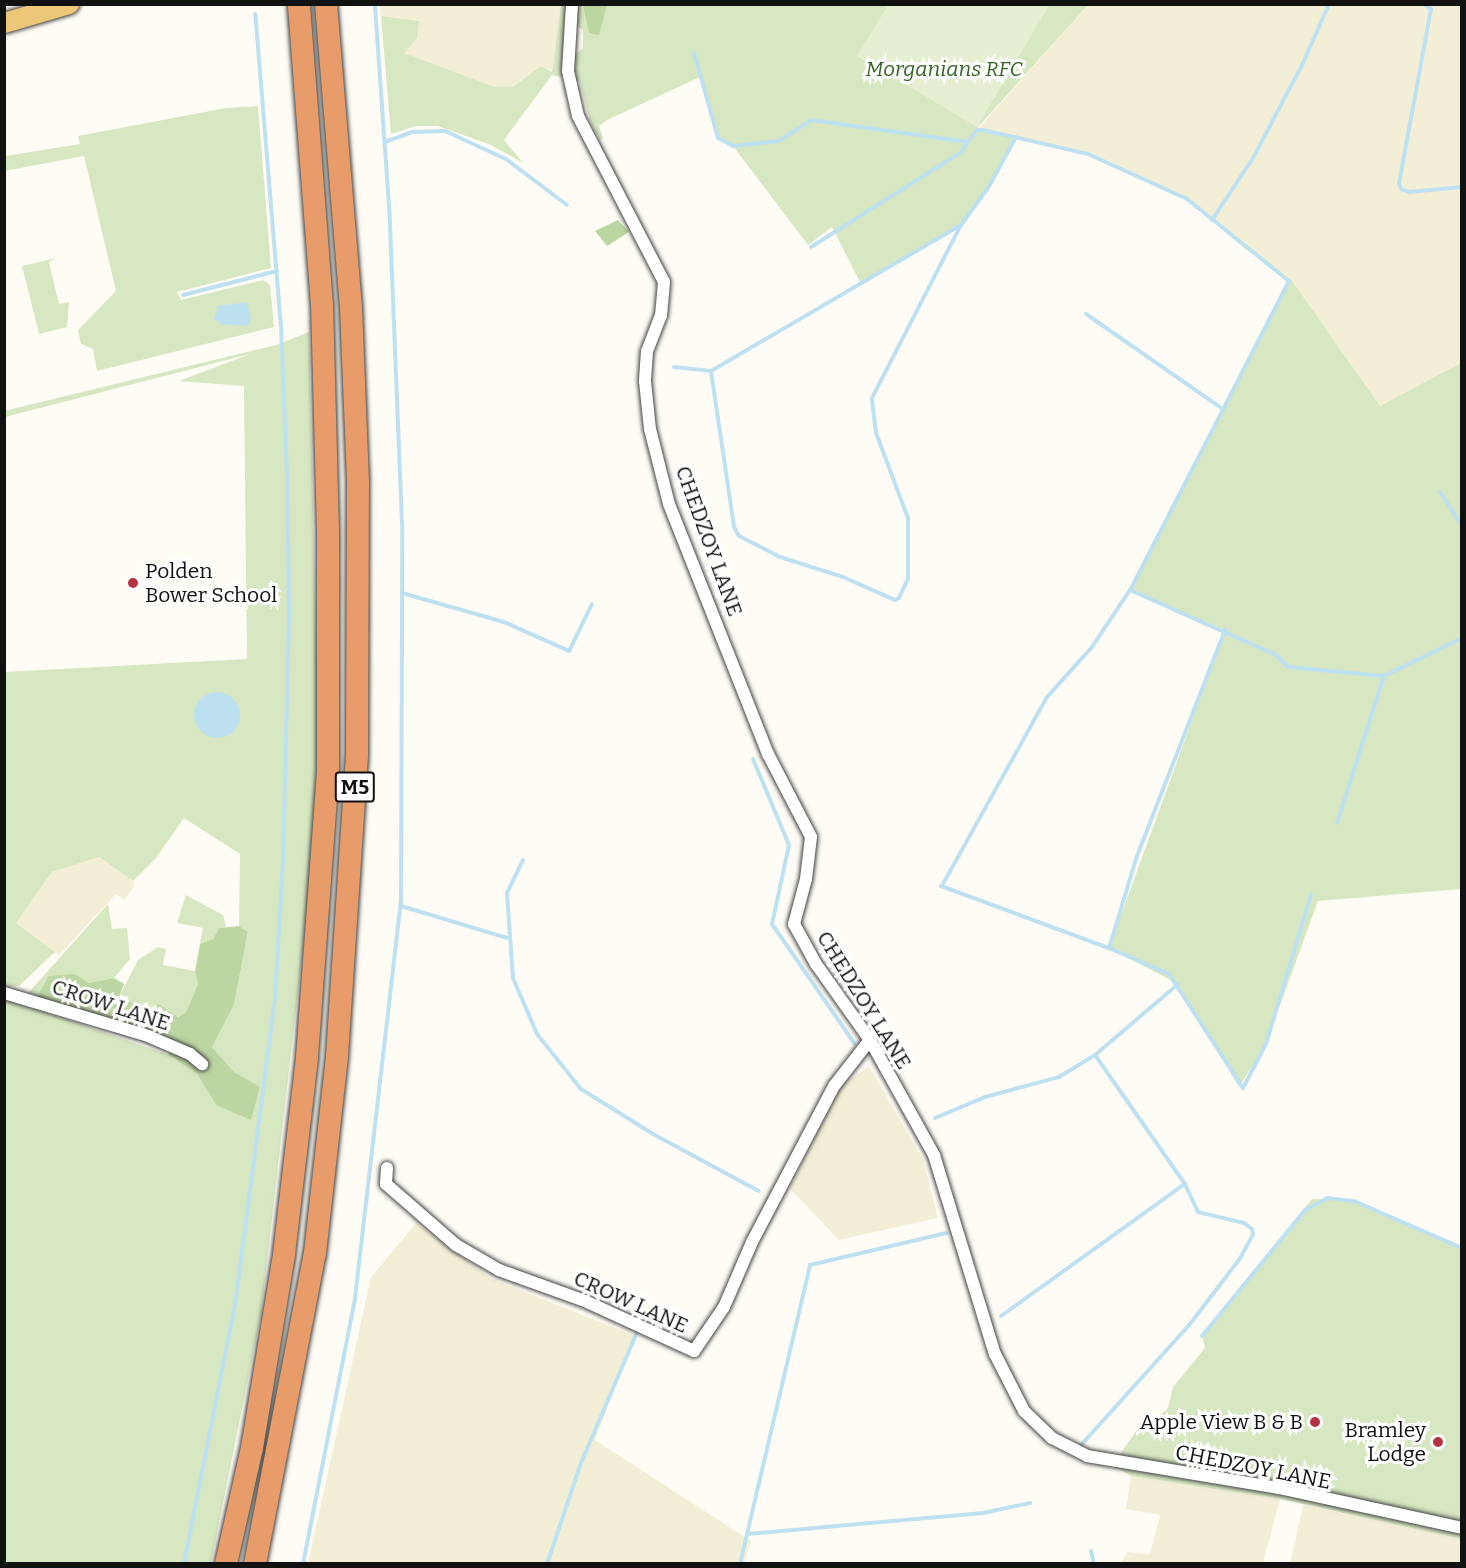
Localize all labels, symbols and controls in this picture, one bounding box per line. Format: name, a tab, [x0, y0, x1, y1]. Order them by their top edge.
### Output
park label: Morganians RFC	[866, 56, 1022, 82]
street label: CHEDZOY LANE	[670, 462, 748, 620]
place label: Polden Bower School	[145, 558, 277, 608]
marker: Polden Bower School	[126, 576, 140, 590]
road number: M5	[334, 770, 376, 804]
street label: CHEDZOY LANE	[811, 926, 917, 1074]
street label: CROW LANE	[49, 974, 173, 1036]
street label: CROW LANE	[570, 1266, 692, 1338]
place label: Apple View B & B	[1140, 1409, 1303, 1435]
marker: Apple View B & B	[1308, 1415, 1322, 1429]
place label: Bramley Lodge	[1345, 1417, 1426, 1467]
marker: Bramley Lodge	[1431, 1435, 1445, 1449]
street label: CHEDZOY LANE	[1173, 1440, 1333, 1494]

